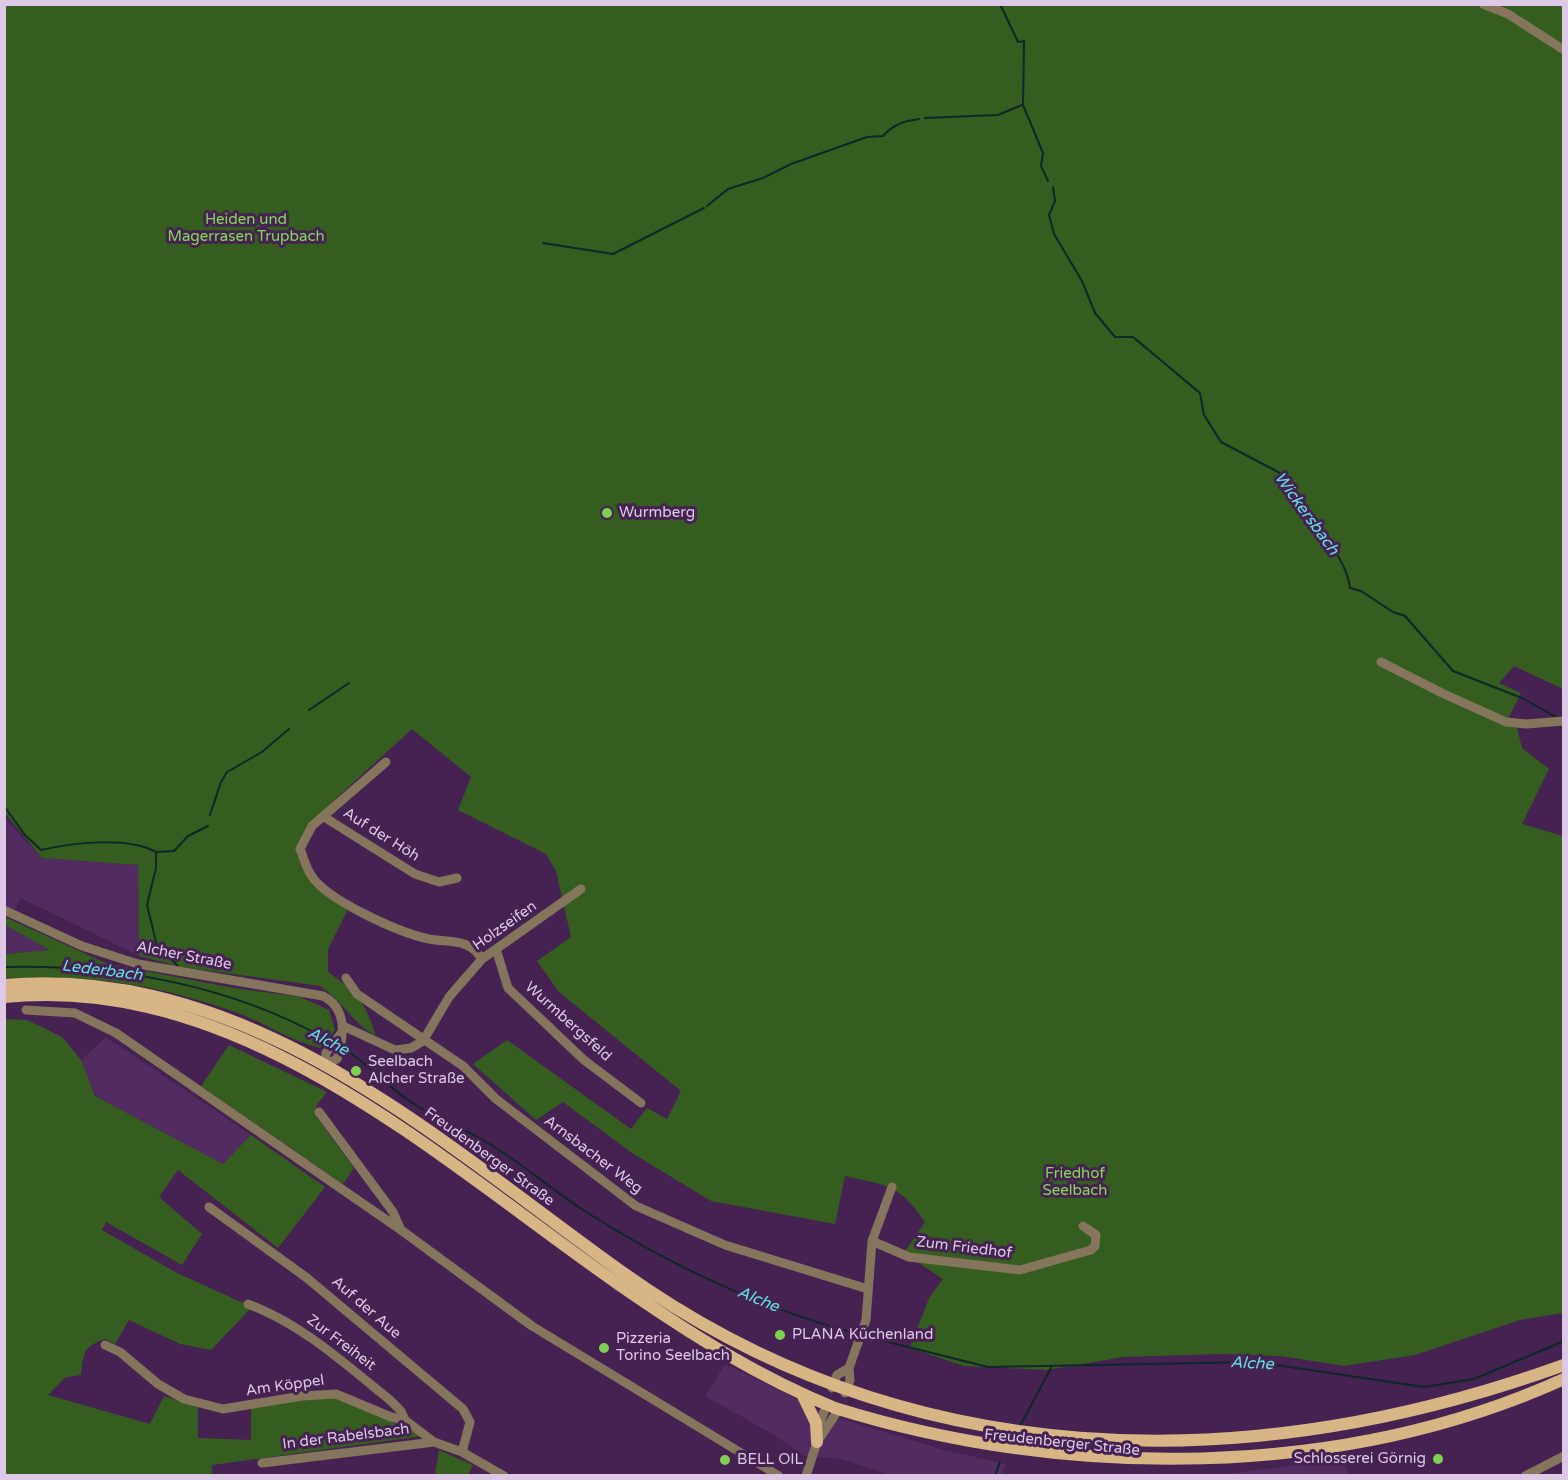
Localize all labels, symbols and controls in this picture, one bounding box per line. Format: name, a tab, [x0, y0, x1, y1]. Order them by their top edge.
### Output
park label: Heiden und Magerrasen Trupbach	[167, 211, 325, 246]
water label: Wickersbach	[1270, 469, 1342, 559]
place label: Wurmberg	[619, 504, 695, 522]
marker: Wurmberg	[600, 506, 614, 520]
street label: Auf der Höh	[339, 804, 423, 866]
street label: Holzseifen	[470, 897, 540, 955]
street label: Alcher Straße	[135, 938, 233, 974]
water label: Lederbach	[61, 957, 143, 985]
street label: Wurmbergsfeld	[521, 978, 615, 1066]
water label: Alche	[304, 1024, 352, 1060]
place label: Seelbach Alcher Straße	[368, 1053, 465, 1088]
marker: Seelbach Alcher Straße	[349, 1064, 363, 1078]
street label: Freudenberger Straße	[420, 1104, 558, 1210]
street label: Arnsbacher Weg	[540, 1112, 646, 1198]
park label: Friedhof Seelbach	[1043, 1165, 1107, 1200]
street label: Zum Friedhof	[915, 1233, 1013, 1263]
street label: Auf der Aue	[328, 1273, 404, 1343]
water label: Alche	[734, 1283, 782, 1317]
street label: Zur Freiheit	[303, 1311, 379, 1375]
place label: PLANA Küchenland	[792, 1326, 933, 1344]
marker: PLANA Küchenland	[773, 1328, 787, 1342]
place label: Pizzeria Torino Seelbach	[616, 1330, 730, 1365]
marker: Pizzeria Torino Seelbach	[597, 1341, 611, 1355]
water label: Alche	[1230, 1353, 1274, 1375]
street label: Am Köppel	[245, 1372, 325, 1400]
street label: In der Rabelsbach	[281, 1420, 411, 1454]
street label: Freudenberger Straße	[983, 1426, 1141, 1460]
place label: Schlosserei Görnig	[1294, 1450, 1426, 1468]
place label: BELL OIL	[737, 1451, 803, 1469]
marker: Schlosserei Görnig	[1431, 1452, 1445, 1466]
marker: BELL OIL	[718, 1453, 732, 1467]

